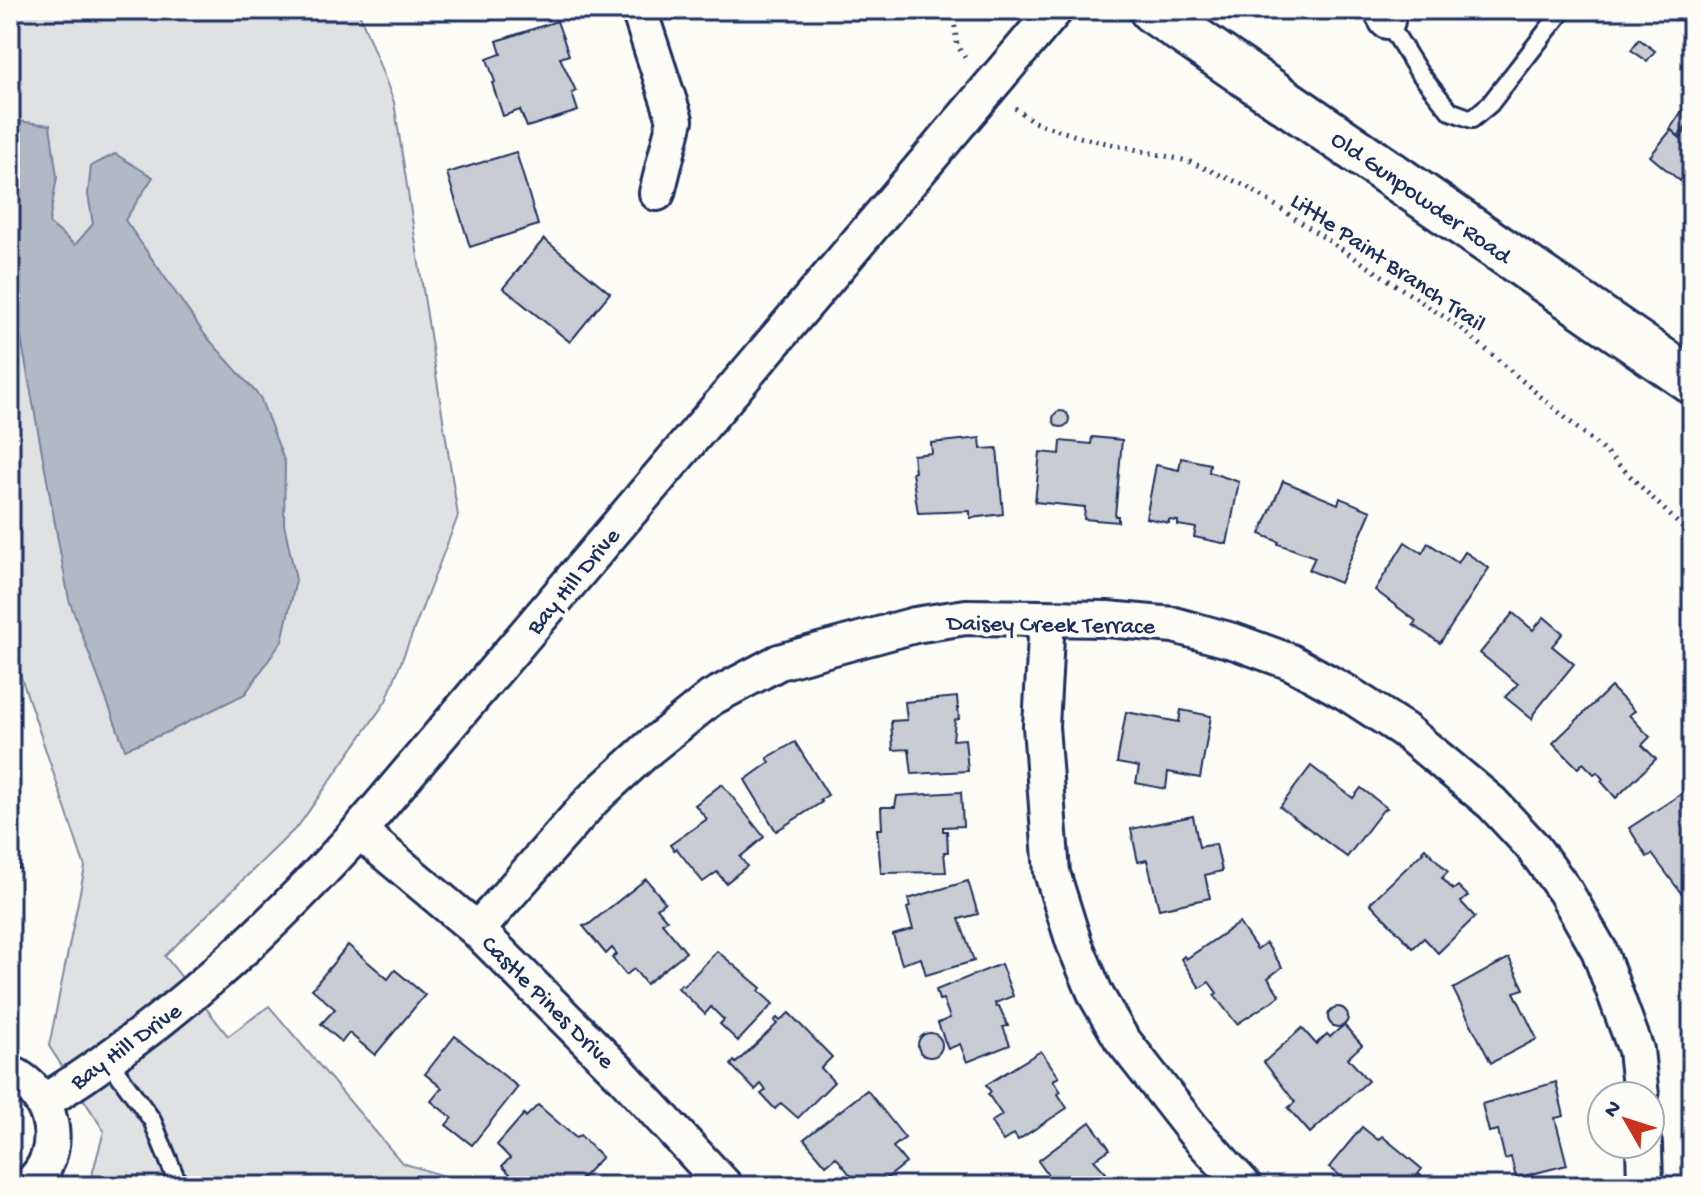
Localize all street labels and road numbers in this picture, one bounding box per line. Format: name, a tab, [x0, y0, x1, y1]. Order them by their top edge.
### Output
street label: Old Gunpowder Road	[1324, 126, 1517, 273]
street label: Little Paint Branch Trail	[1284, 188, 1490, 340]
street label: Bay Hill Drive	[521, 522, 628, 642]
street label: Daisey Creek Terrace	[945, 610, 1156, 643]
street label: Castle Pines Drive	[474, 931, 620, 1077]
street label: Bay Hill Drive	[65, 997, 189, 1099]

